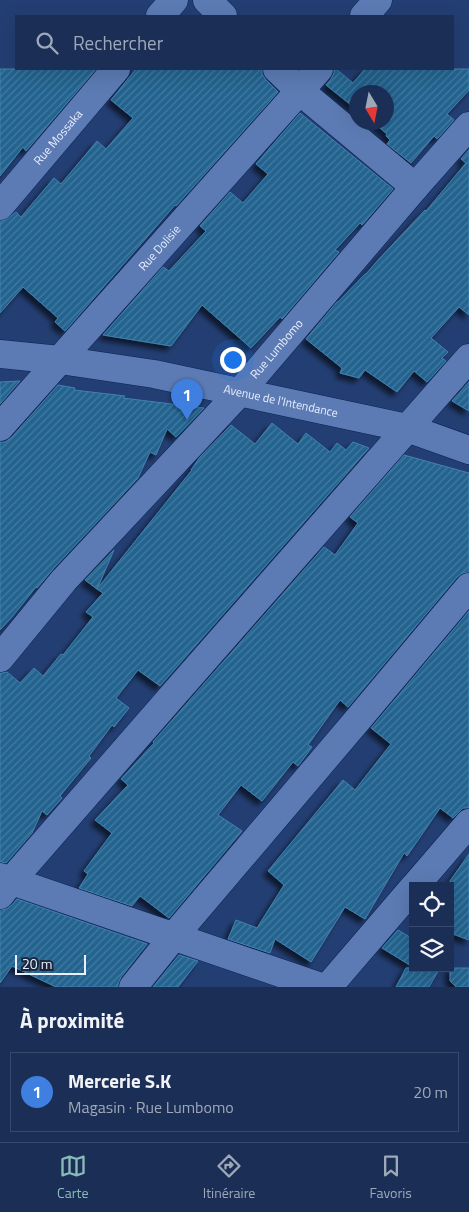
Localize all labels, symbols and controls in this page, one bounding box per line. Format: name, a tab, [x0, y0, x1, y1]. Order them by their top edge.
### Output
search box	[15, 15, 454, 70]
text: Rechercher	[73, 28, 163, 57]
icon: search	[33, 29, 61, 57]
north arrow	[349, 85, 394, 130]
street label: Rue Mossaka	[29, 105, 87, 169]
street label: Rue Dolisie	[133, 220, 185, 275]
street label: Rue Lumbomo	[245, 314, 307, 383]
your location	[220, 347, 246, 373]
pin: 1	[171, 379, 203, 420]
street label: Avenue de l'Intendance	[222, 379, 340, 422]
map controls	[409, 882, 454, 972]
button: locate	[409, 882, 454, 927]
button: layers	[409, 927, 454, 972]
scale bar	[15, 952, 86, 975]
text: 20 m	[22, 953, 52, 974]
text: À proximité	[20, 1004, 124, 1036]
text: Mercerie S.K	[68, 1066, 171, 1095]
text: 1	[33, 1080, 41, 1104]
text: 20 m	[413, 1080, 448, 1104]
text: Magasin · Rue Lumbomo	[68, 1095, 234, 1119]
tab: Carte	[57, 1152, 89, 1203]
tab: Itinéraire	[203, 1152, 255, 1203]
tab: Favoris	[370, 1152, 412, 1203]

